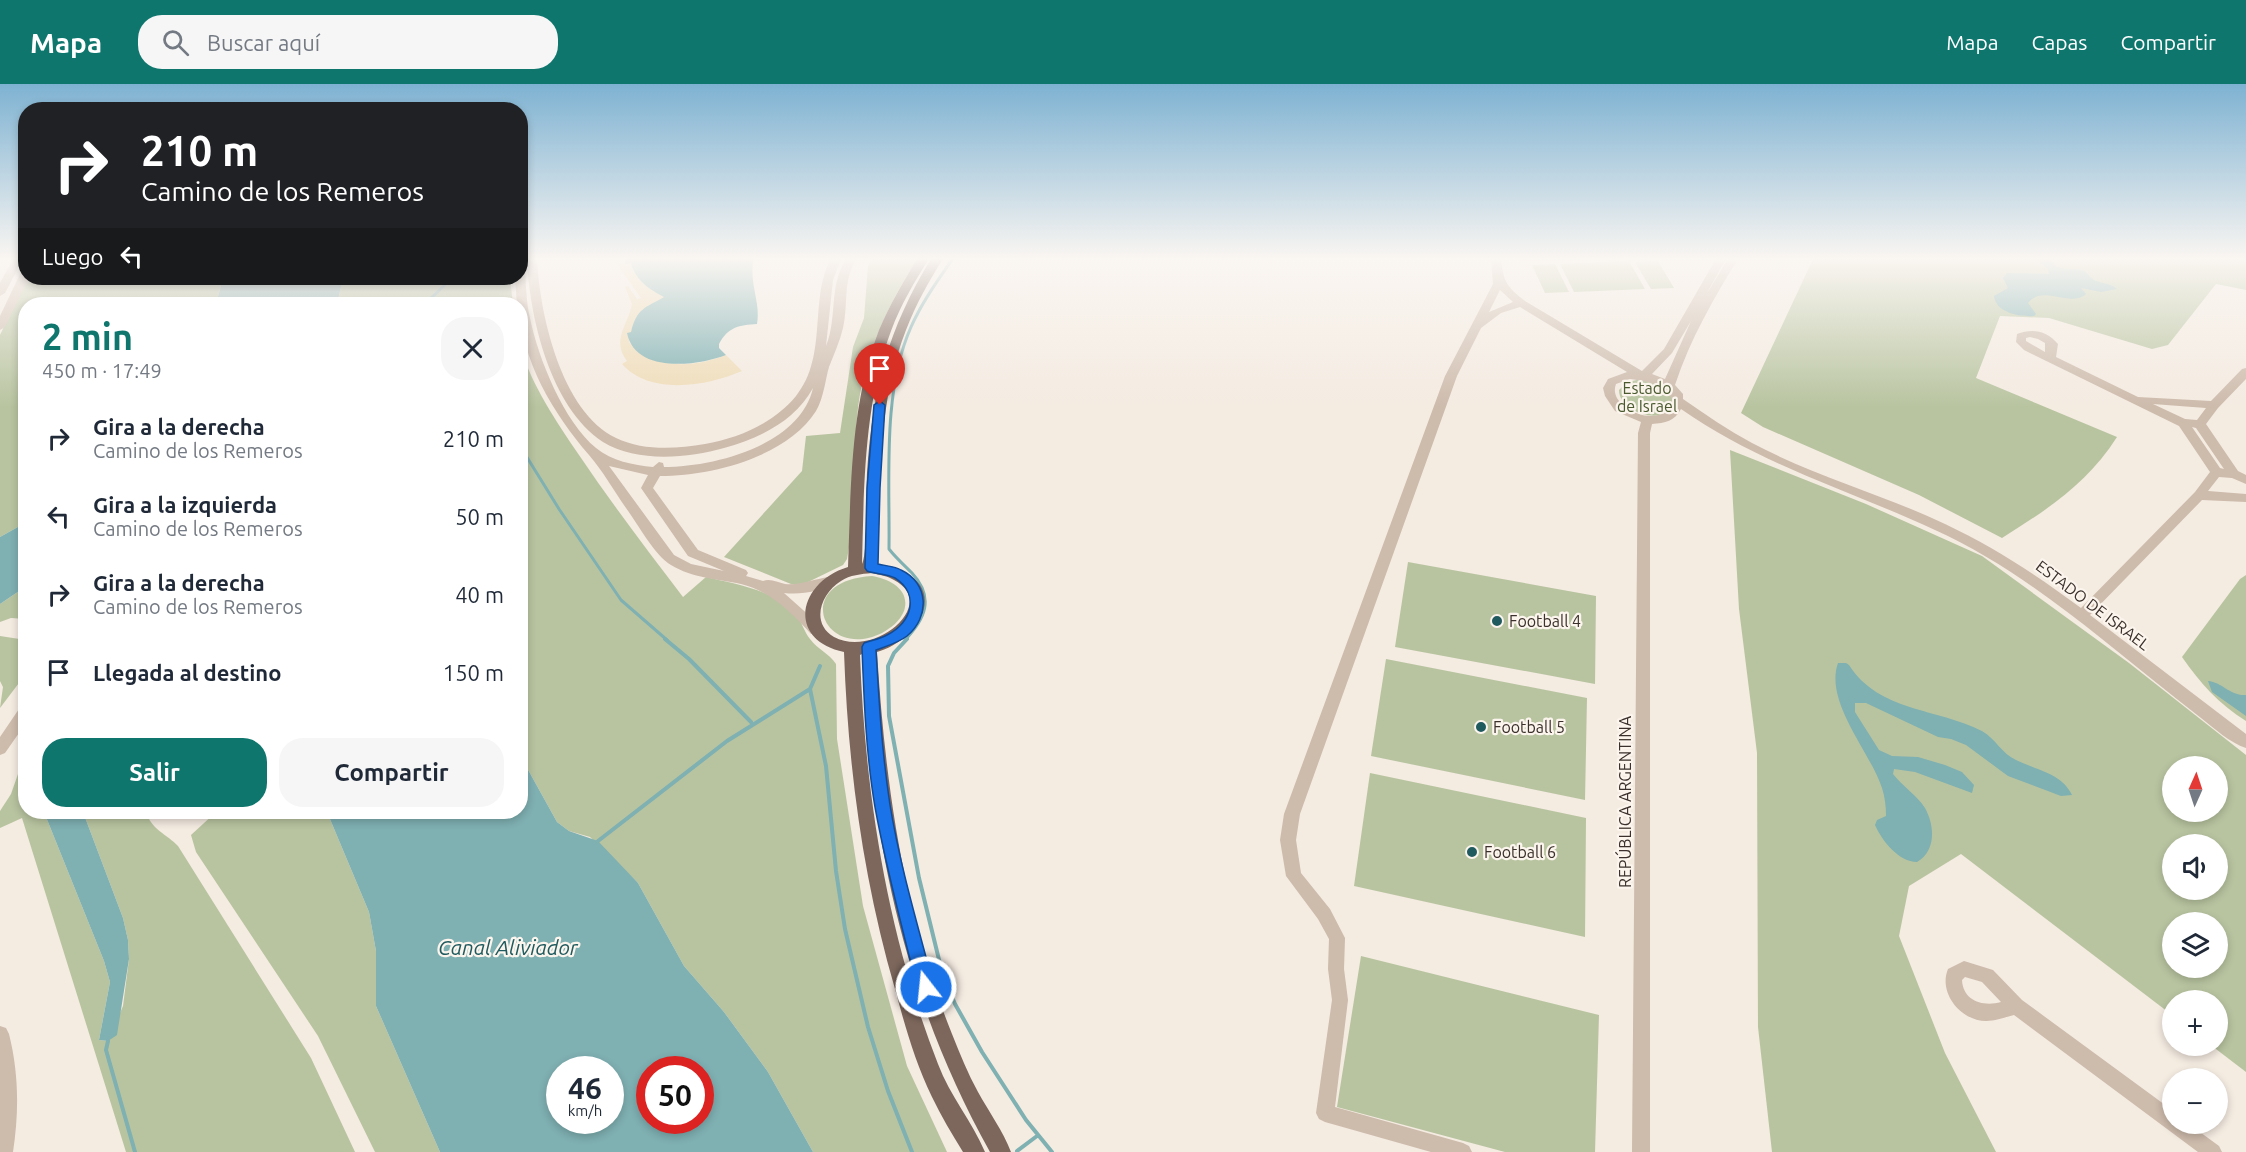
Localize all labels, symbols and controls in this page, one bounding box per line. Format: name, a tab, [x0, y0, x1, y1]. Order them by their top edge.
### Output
search box	[138, 15, 558, 69]
icon: search	[159, 26, 192, 59]
text: Mapa	[30, 27, 102, 58]
text: Buscar aquí	[207, 30, 320, 55]
text: Mapa	[1946, 30, 1998, 54]
text: Capas	[2031, 30, 2087, 54]
text: Compartir	[2120, 30, 2216, 54]
icon: right	[42, 126, 120, 204]
text: 210 m	[141, 127, 258, 174]
text: Camino de los Remeros	[141, 176, 424, 206]
icon: left	[115, 240, 148, 273]
text: Luego	[42, 244, 103, 269]
text: 2 min	[42, 316, 133, 357]
button: close	[441, 317, 504, 380]
pin	[854, 343, 905, 405]
icon: arrive	[863, 352, 896, 385]
text: 450 m · 17:49	[42, 359, 162, 382]
park label: Estado de Israel	[1617, 379, 1677, 415]
text: Gira a la derecha	[93, 414, 265, 439]
icon: right	[42, 422, 75, 455]
text: 210 m	[443, 426, 504, 451]
text: Camino de los Remeros	[93, 439, 303, 462]
text: Gira a la izquierda	[93, 492, 277, 517]
icon: left	[42, 500, 75, 533]
text: 50 m	[455, 504, 504, 529]
text: Camino de los Remeros	[93, 517, 303, 540]
street label: ESTADO DE ISRAEL	[2033, 556, 2153, 654]
text: Gira a la derecha	[93, 570, 265, 595]
icon: right	[42, 578, 75, 611]
text: 40 m	[455, 582, 504, 607]
text: Camino de los Remeros	[93, 595, 303, 618]
place label: Football 4	[1509, 612, 1581, 630]
marker: Football 4	[1490, 614, 1504, 628]
icon: arrive	[42, 656, 75, 689]
text: Llegada al destino	[93, 660, 281, 685]
text: 150 m	[443, 660, 504, 685]
street label: REPÚBLICA ARGENTINA	[1614, 715, 1634, 888]
place label: Football 5	[1493, 718, 1565, 736]
marker: Football 5	[1474, 720, 1488, 734]
button: Salir	[42, 738, 267, 807]
button: Compartir	[279, 738, 504, 807]
north arrow	[2162, 756, 2228, 822]
map controls	[2162, 756, 2228, 1134]
button: sound	[2162, 834, 2228, 900]
place label: Football 6	[1484, 843, 1556, 861]
marker: Football 6	[1465, 845, 1479, 859]
button: layers	[2162, 912, 2228, 978]
water label: Canal Aliviador	[438, 935, 579, 959]
position arrow	[894, 955, 958, 1019]
button: +	[2162, 990, 2228, 1056]
speed limit sign: 50	[636, 1056, 714, 1134]
button: −	[2162, 1068, 2228, 1134]
text: 46	[568, 1071, 602, 1105]
text: km/h	[568, 1102, 602, 1119]

